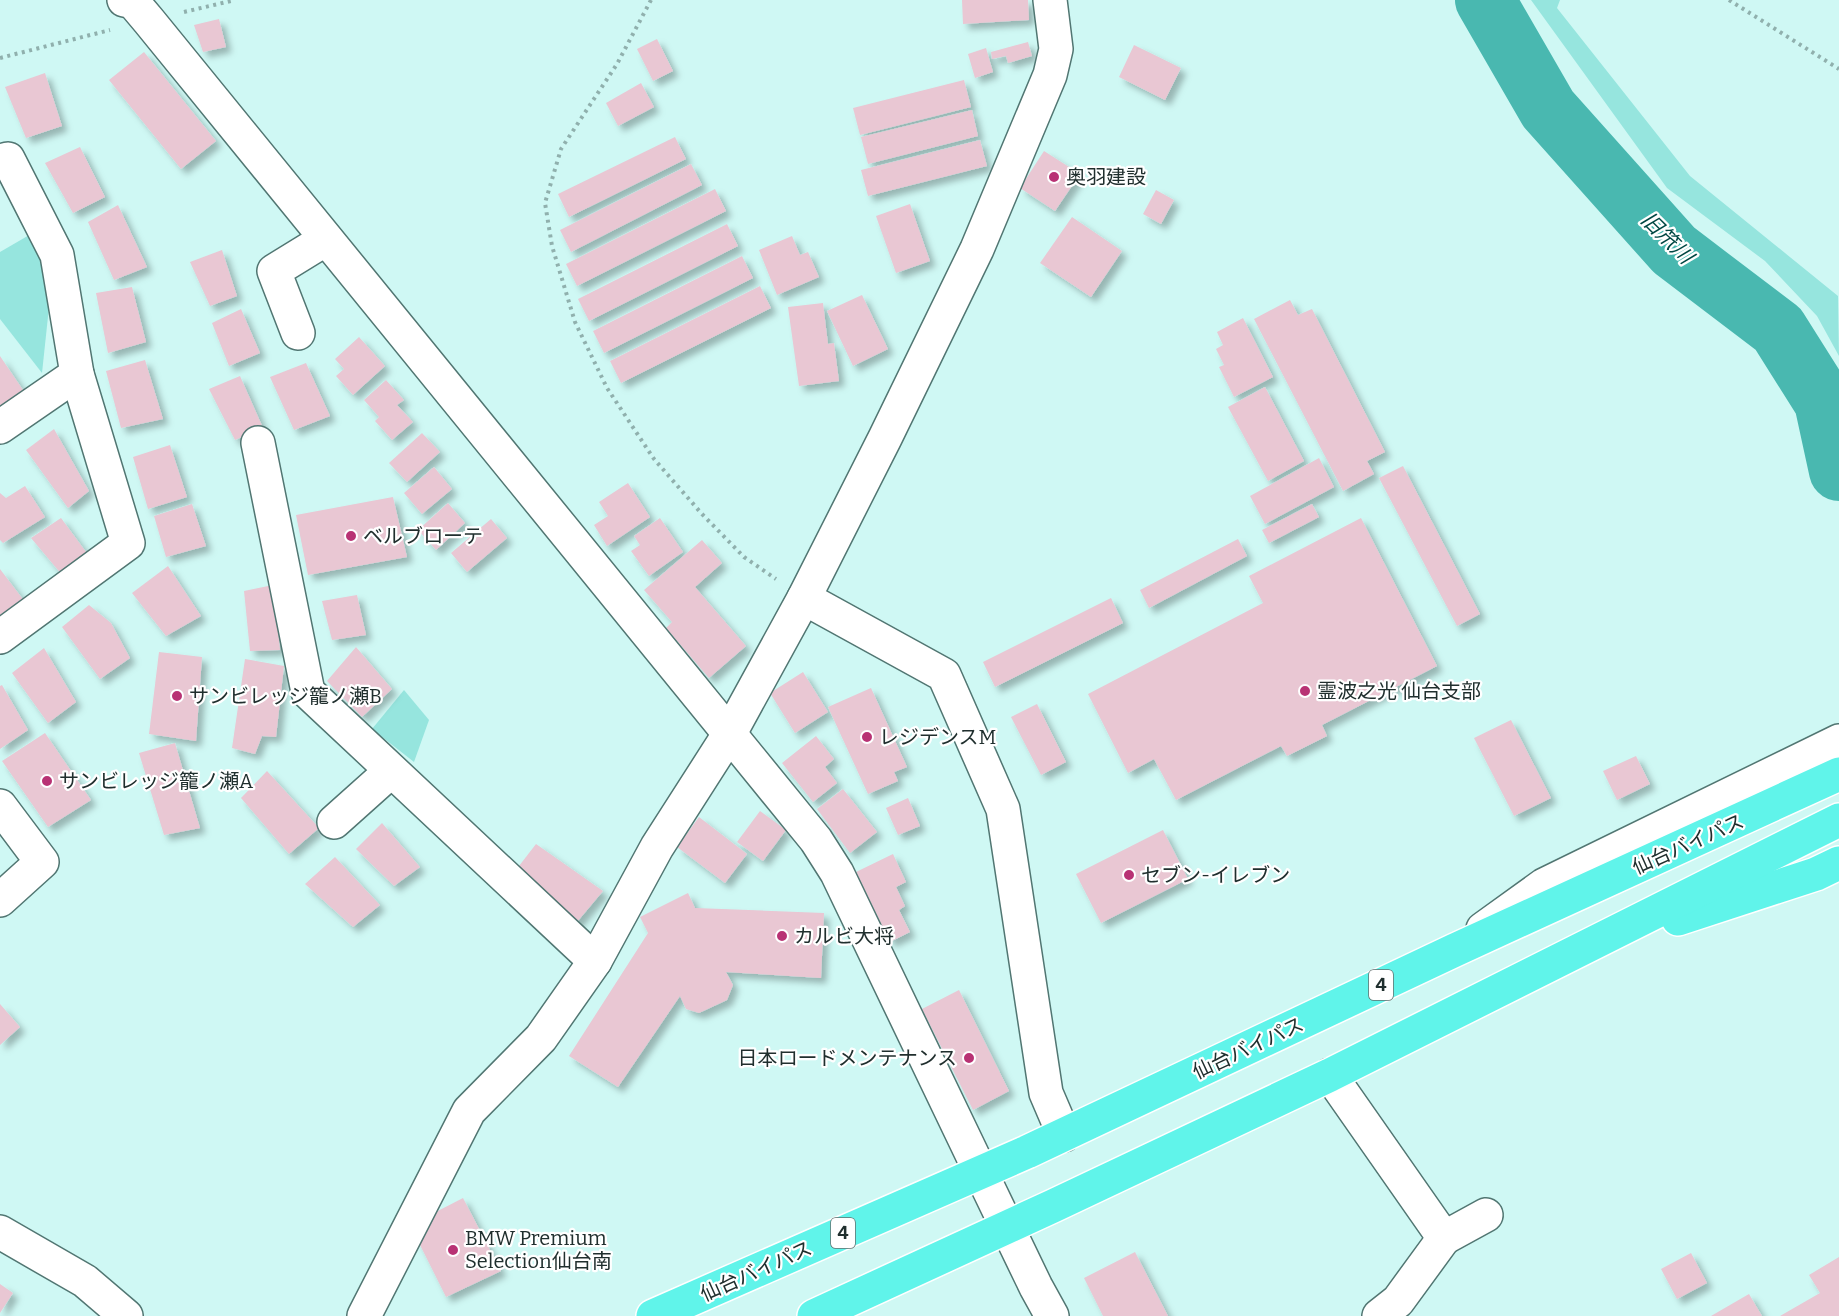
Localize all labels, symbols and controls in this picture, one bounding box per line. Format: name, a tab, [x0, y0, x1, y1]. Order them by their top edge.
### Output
place label: 奥羽建設	[1066, 165, 1146, 189]
marker: 奥羽建設	[1047, 170, 1061, 184]
water label: 旧笊川	[1636, 207, 1700, 271]
place label: ベルブローテ	[363, 524, 483, 548]
marker: ベルブローテ	[344, 529, 358, 543]
place label: 霊波之光 仙台支部	[1317, 679, 1481, 703]
place label: サンビレッジ籠ノ瀬B	[189, 684, 382, 708]
marker: 霊波之光 仙台支部	[1298, 684, 1312, 698]
marker: サンビレッジ籠ノ瀬B	[170, 689, 184, 703]
place label: レジデンスM	[879, 725, 996, 749]
marker: レジデンスM	[860, 730, 874, 744]
place label: サンビレッジ籠ノ瀬A	[59, 769, 254, 793]
marker: サンビレッジ籠ノ瀬A	[40, 774, 54, 788]
street label: 仙台バイパス	[1628, 809, 1748, 879]
place label: セブン-イレブン	[1141, 863, 1290, 887]
marker: セブン-イレブン	[1122, 868, 1136, 882]
place label: カルビ大将	[794, 924, 894, 948]
marker: カルビ大将	[775, 929, 789, 943]
road number: 4	[1369, 970, 1393, 1000]
street label: 仙台バイパス	[1189, 1012, 1307, 1084]
place label: 日本ロードメンテナンス	[737, 1046, 957, 1070]
marker: 日本ロードメンテナンス	[962, 1051, 976, 1065]
road number: 4	[831, 1218, 855, 1248]
place label: BMW Premium Selection仙台南	[465, 1226, 612, 1273]
street label: 仙台バイパス	[696, 1236, 816, 1306]
marker: BMW Premium Selection仙台南	[446, 1243, 460, 1257]

